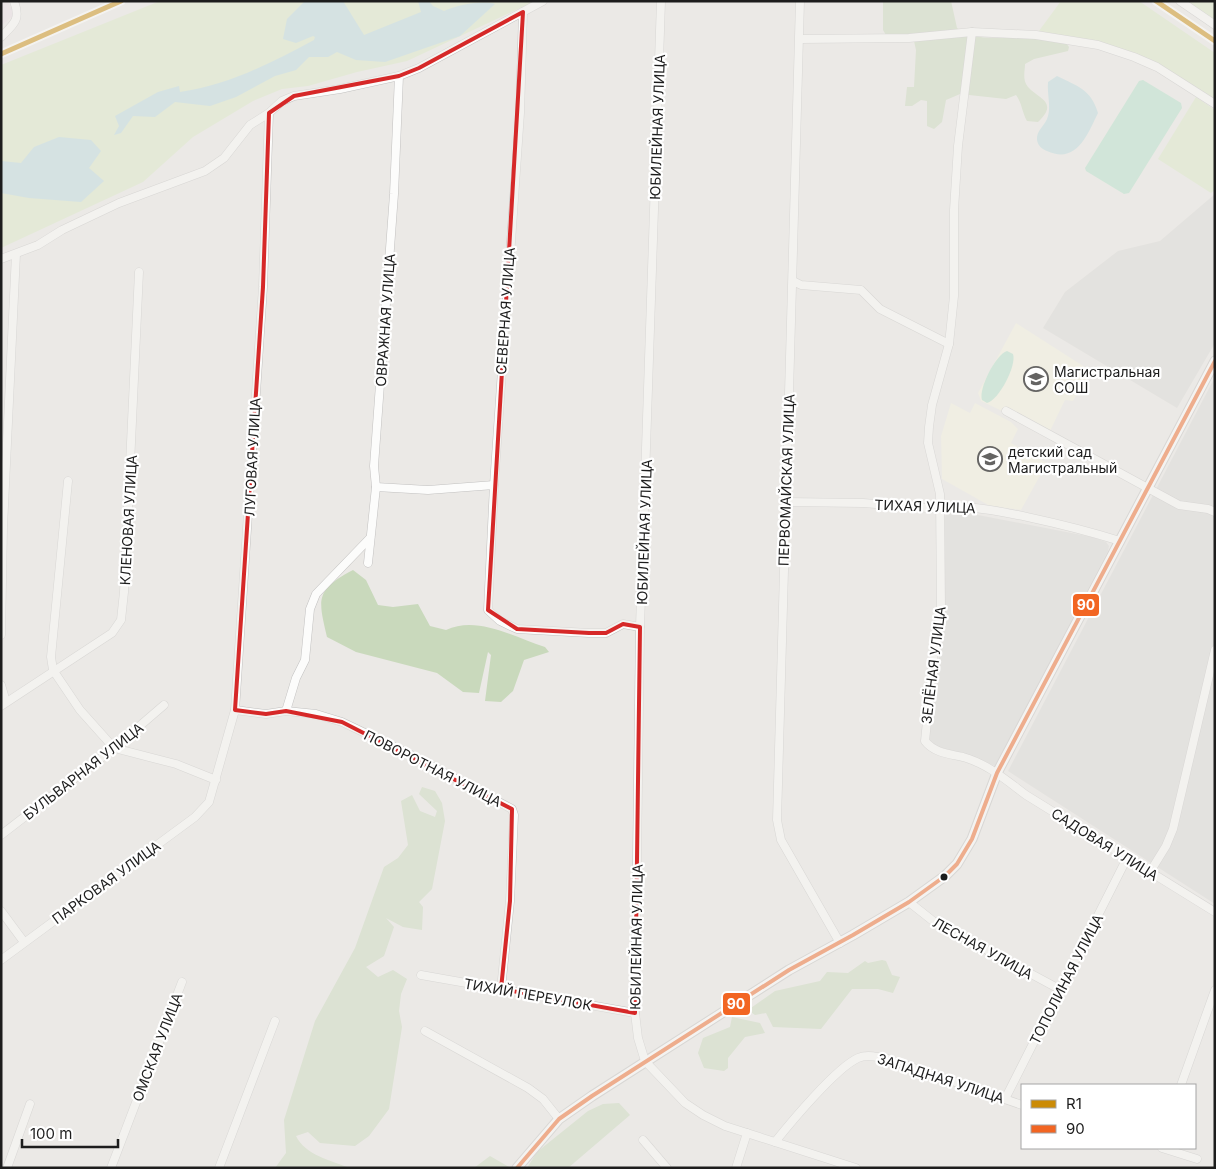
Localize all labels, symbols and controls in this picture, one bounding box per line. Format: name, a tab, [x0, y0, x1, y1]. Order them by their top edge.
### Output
street label: ЮБИЛЕЙНАЯ УЛИЦА	[645, 53, 668, 200]
street label: СЕВЕРНАЯ УЛИЦА	[492, 246, 518, 375]
street label: ОВРАЖНАЯ УЛИЦА	[372, 253, 398, 387]
place label: Магистральная СОШ	[1054, 363, 1160, 396]
school or university icon: Магистральная СОШ	[1023, 366, 1049, 392]
street label: ПЕРВОМАЙСКАЯ УЛИЦА	[773, 393, 798, 566]
street label: ЛУГОВАЯ УЛИЦА	[240, 397, 264, 517]
place label: детский сад Магистральный	[1008, 443, 1117, 476]
school or university icon: детский сад Магистральный	[977, 446, 1003, 472]
street label: КЛЕНОВАЯ УЛИЦА	[116, 454, 140, 586]
street label: ЮБИЛЕЙНАЯ УЛИЦА	[632, 458, 655, 605]
street label: ТИХАЯ УЛИЦА	[874, 496, 976, 516]
line badge: 90	[1072, 593, 1100, 617]
text: 90	[1077, 596, 1095, 613]
street label: ЗЕЛЁНАЯ УЛИЦА	[917, 605, 949, 725]
street label: БУЛЬВАРНАЯ УЛИЦА	[20, 719, 147, 823]
street label: ПОВОРОТНАЯ УЛИЦА	[362, 726, 505, 810]
street label: САДОВАЯ УЛИЦА	[1048, 804, 1162, 884]
street label: ПАРКОВАЯ УЛИЦА	[48, 837, 164, 927]
street label: ЮБИЛЕЙНАЯ УЛИЦА	[625, 864, 646, 1010]
unlabelled marker	[939, 872, 949, 882]
street label: ТОПОЛИНАЯ УЛИЦА	[1026, 911, 1106, 1047]
street label: ЛЕСНАЯ УЛИЦА	[930, 913, 1036, 983]
street label: ТИХИЙ ПЕРЕУЛОК	[463, 973, 594, 1014]
street label: ОМСКАЯ УЛИЦА	[128, 990, 186, 1104]
line badge: 90	[722, 992, 751, 1016]
text: 90	[727, 995, 745, 1012]
street label: ЗАПАДНАЯ УЛИЦА	[875, 1049, 1007, 1107]
legend	[1021, 1084, 1196, 1149]
text: R1	[1066, 1094, 1082, 1113]
scale bar	[22, 1116, 119, 1148]
text: 90	[1066, 1119, 1085, 1138]
text: 100 m	[30, 1124, 72, 1143]

